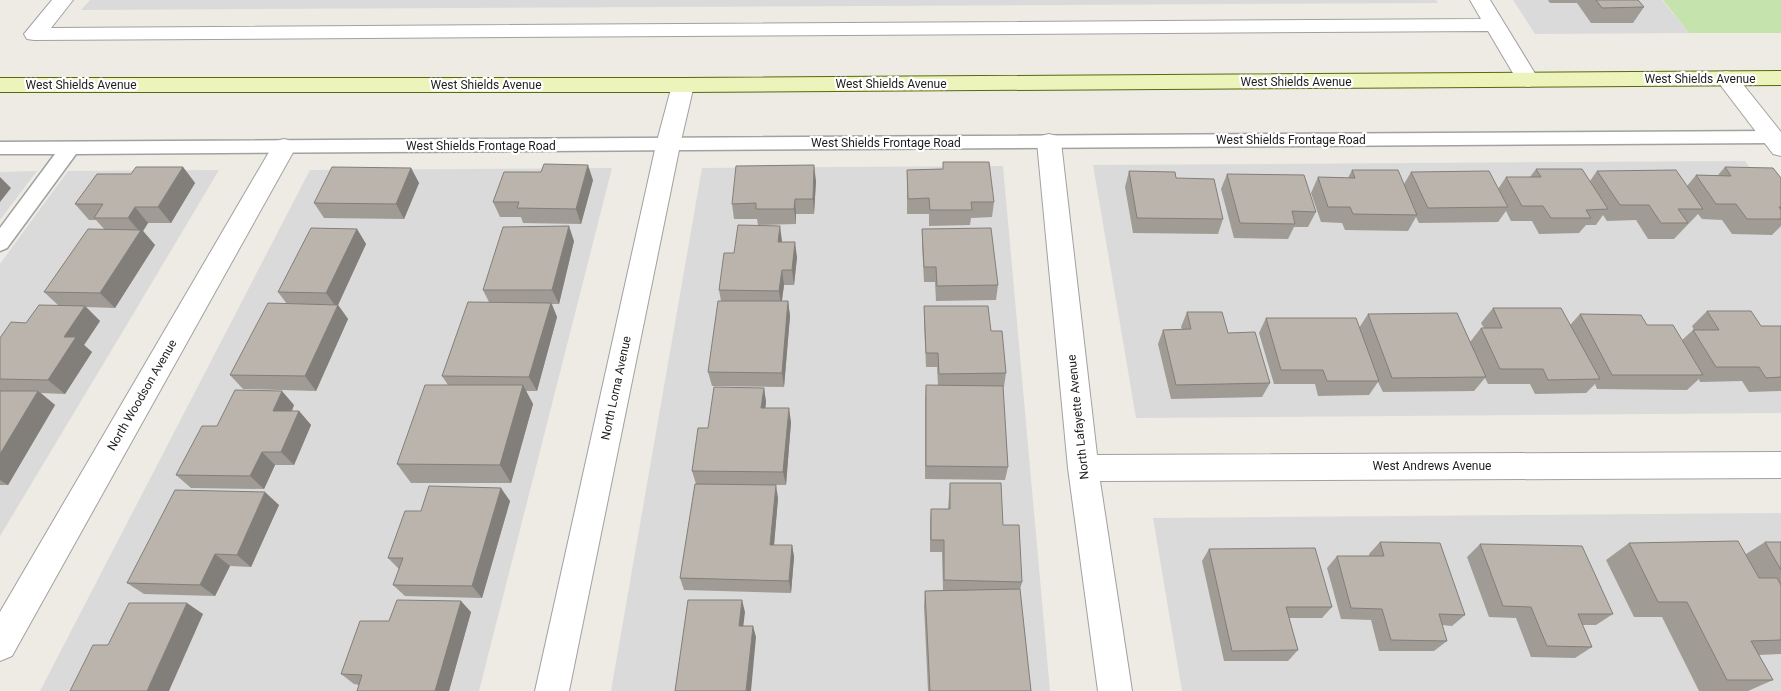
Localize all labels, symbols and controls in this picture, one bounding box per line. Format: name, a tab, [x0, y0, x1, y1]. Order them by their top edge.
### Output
street label: West Shields Avenue	[1644, 72, 1756, 86]
street label: West Shields Avenue	[1240, 75, 1352, 89]
street label: West Shields Avenue	[835, 77, 947, 91]
street label: West Shields Avenue	[25, 78, 137, 92]
street label: West Shields Avenue	[430, 78, 542, 92]
street label: West Shields Frontage Road	[1216, 133, 1366, 147]
street label: West Shields Frontage Road	[811, 136, 961, 150]
street label: West Shields Frontage Road	[406, 139, 556, 153]
street label: North Lorna Avenue	[598, 335, 634, 441]
street label: North Woodson Avenue	[104, 337, 180, 453]
street label: North Lafayette Avenue	[1064, 354, 1092, 480]
street label: West Andrews Avenue	[1373, 459, 1491, 473]

